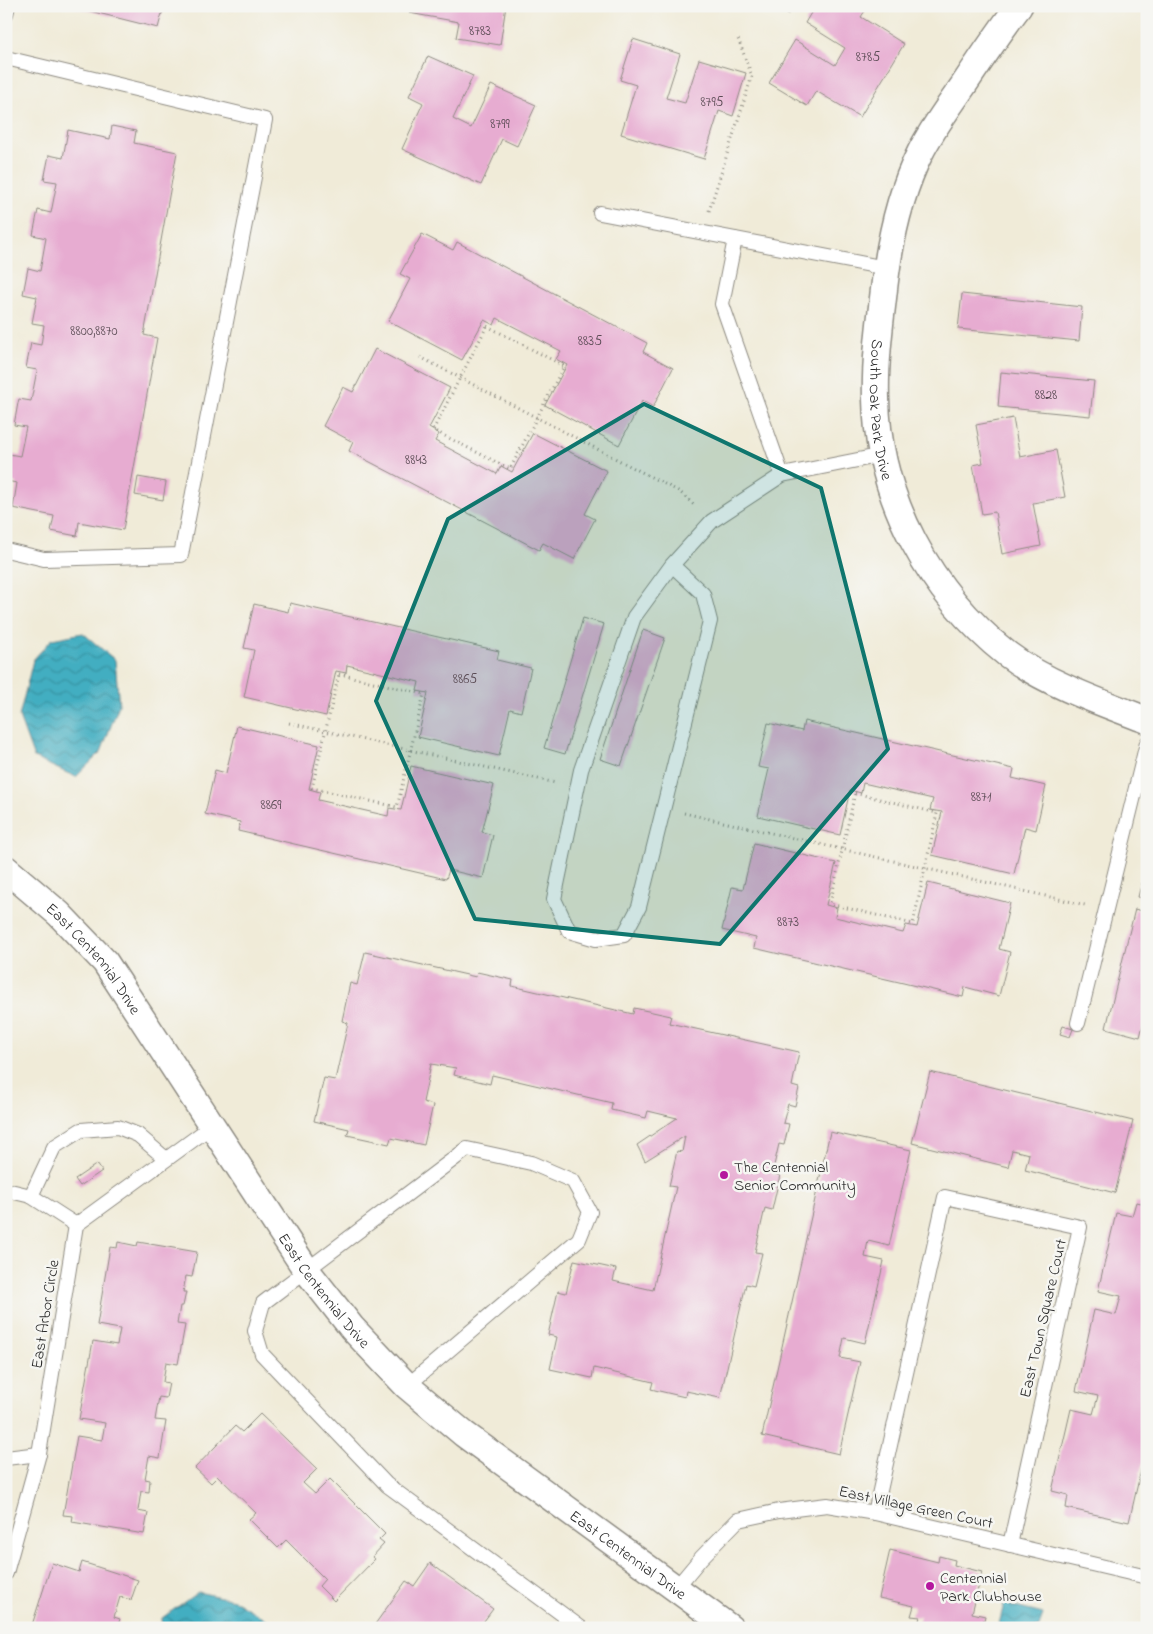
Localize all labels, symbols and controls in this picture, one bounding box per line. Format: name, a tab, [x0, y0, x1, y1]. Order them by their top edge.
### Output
house number: 8783	[469, 21, 491, 42]
house number: 8785	[856, 47, 880, 68]
house number: 8795	[700, 92, 724, 113]
house number: 8799	[490, 114, 511, 135]
house number: 8800,8870	[70, 321, 118, 342]
house number: 8835	[578, 331, 602, 352]
street label: South Oak Park Drive	[862, 338, 898, 484]
house number: 8828	[1035, 385, 1057, 406]
house number: 8843	[405, 450, 427, 471]
house number: 8865	[453, 669, 477, 690]
house number: 8871	[971, 787, 992, 808]
house number: 8869	[261, 795, 282, 816]
street label: East Centennial Drive	[40, 898, 147, 1020]
house number: 8873	[777, 912, 799, 933]
place label: The Centennial Senior Community	[734, 1156, 856, 1198]
marker: The Centennial Senior Community	[718, 1169, 730, 1181]
street label: East Centennial Drive	[271, 1229, 376, 1355]
street label: East Town Square Court	[1014, 1236, 1074, 1400]
street label: East Arbor Circle	[26, 1257, 67, 1371]
street label: East Village Green Court	[836, 1480, 996, 1536]
street label: East Centennial Drive	[564, 1505, 692, 1607]
place label: Centennial Park Clubhouse	[940, 1567, 1043, 1609]
marker: Centennial Park Clubhouse	[924, 1580, 936, 1592]

